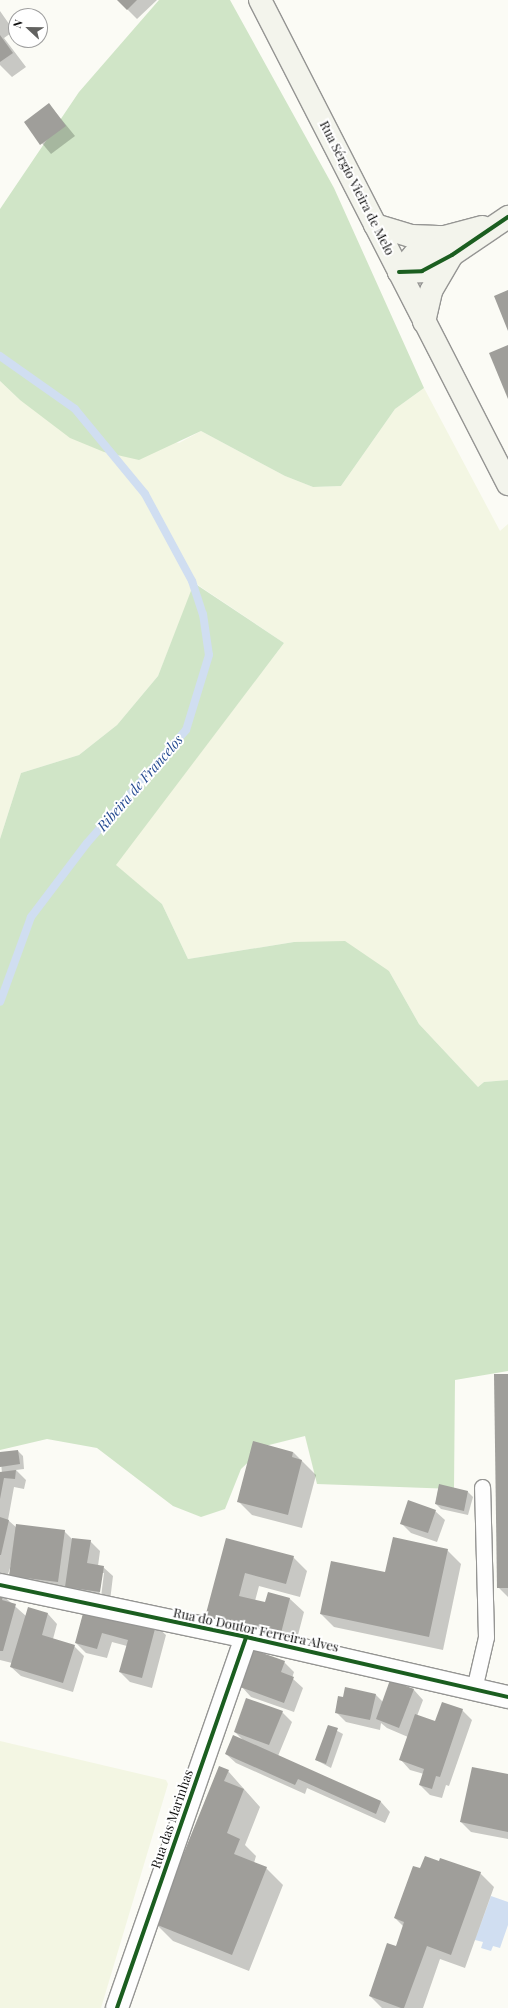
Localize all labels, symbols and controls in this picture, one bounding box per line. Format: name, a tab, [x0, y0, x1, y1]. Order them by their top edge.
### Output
north arrow	[8, 8, 48, 48]
text: N	[9, 17, 26, 30]
street label: Rua Sérgio Vieira de Melo	[316, 118, 398, 258]
water label: Ribeira de Francelos	[94, 731, 186, 835]
street label: Rua do Doutor Ferreira Alves	[171, 1605, 341, 1655]
street label: Rua das Marinhas	[148, 1767, 196, 1871]

